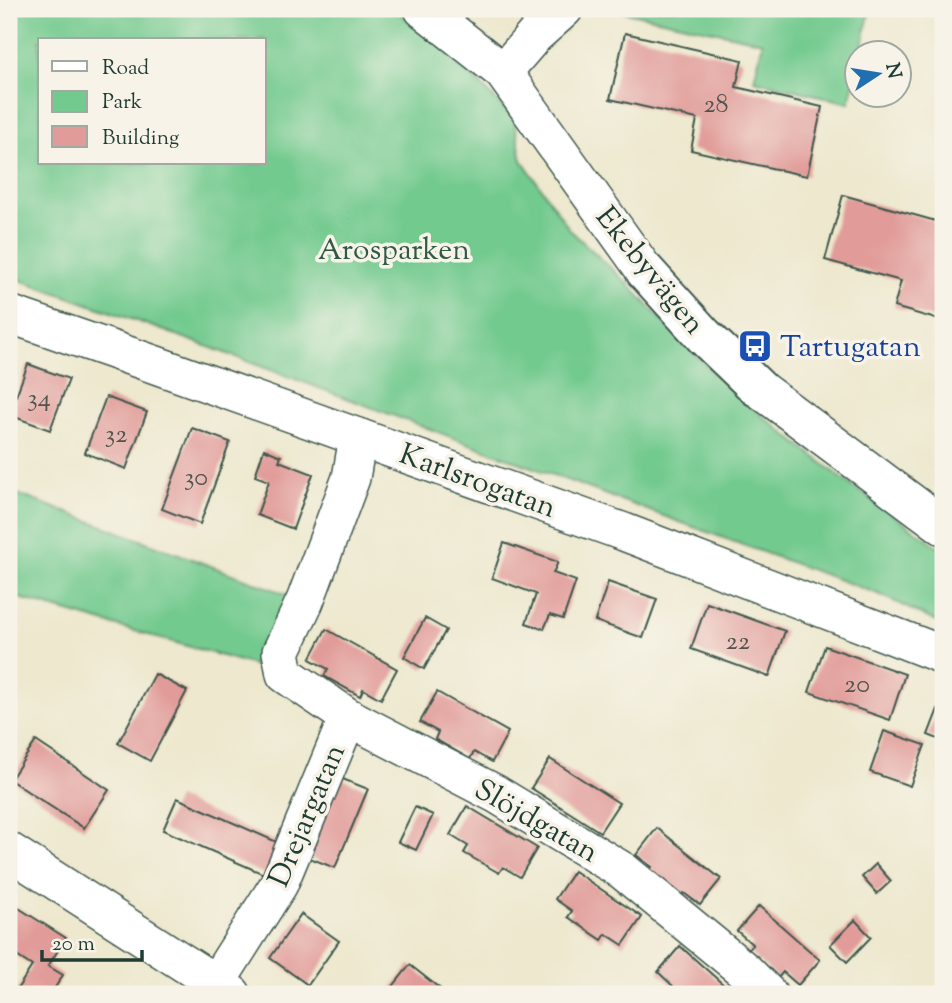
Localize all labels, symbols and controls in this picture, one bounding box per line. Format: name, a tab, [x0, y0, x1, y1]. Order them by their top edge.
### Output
legend	[38, 38, 266, 164]
north arrow	[844, 38, 914, 108]
text: Road	[102, 54, 149, 84]
text: N	[877, 61, 907, 81]
house number: 28	[703, 87, 729, 124]
text: Park	[102, 88, 143, 118]
text: Building	[102, 124, 179, 154]
street label: Ekebyvägen	[584, 198, 714, 345]
park label: Arosparken	[318, 230, 470, 273]
bus stop icon: Tartugatan	[736, 327, 774, 365]
place label: Tartugatan	[780, 327, 921, 370]
house number: 34	[27, 381, 51, 418]
house number: 32	[105, 417, 127, 454]
street label: Karlsrogatan	[393, 434, 562, 531]
house number: 30	[184, 460, 208, 497]
house number: 22	[726, 624, 750, 661]
house number: 20	[844, 667, 870, 704]
street label: Drejargatan	[259, 737, 358, 894]
street label: Slöjdgatan	[466, 769, 606, 875]
scale bar	[42, 919, 142, 963]
text: 20 m	[52, 930, 95, 960]

